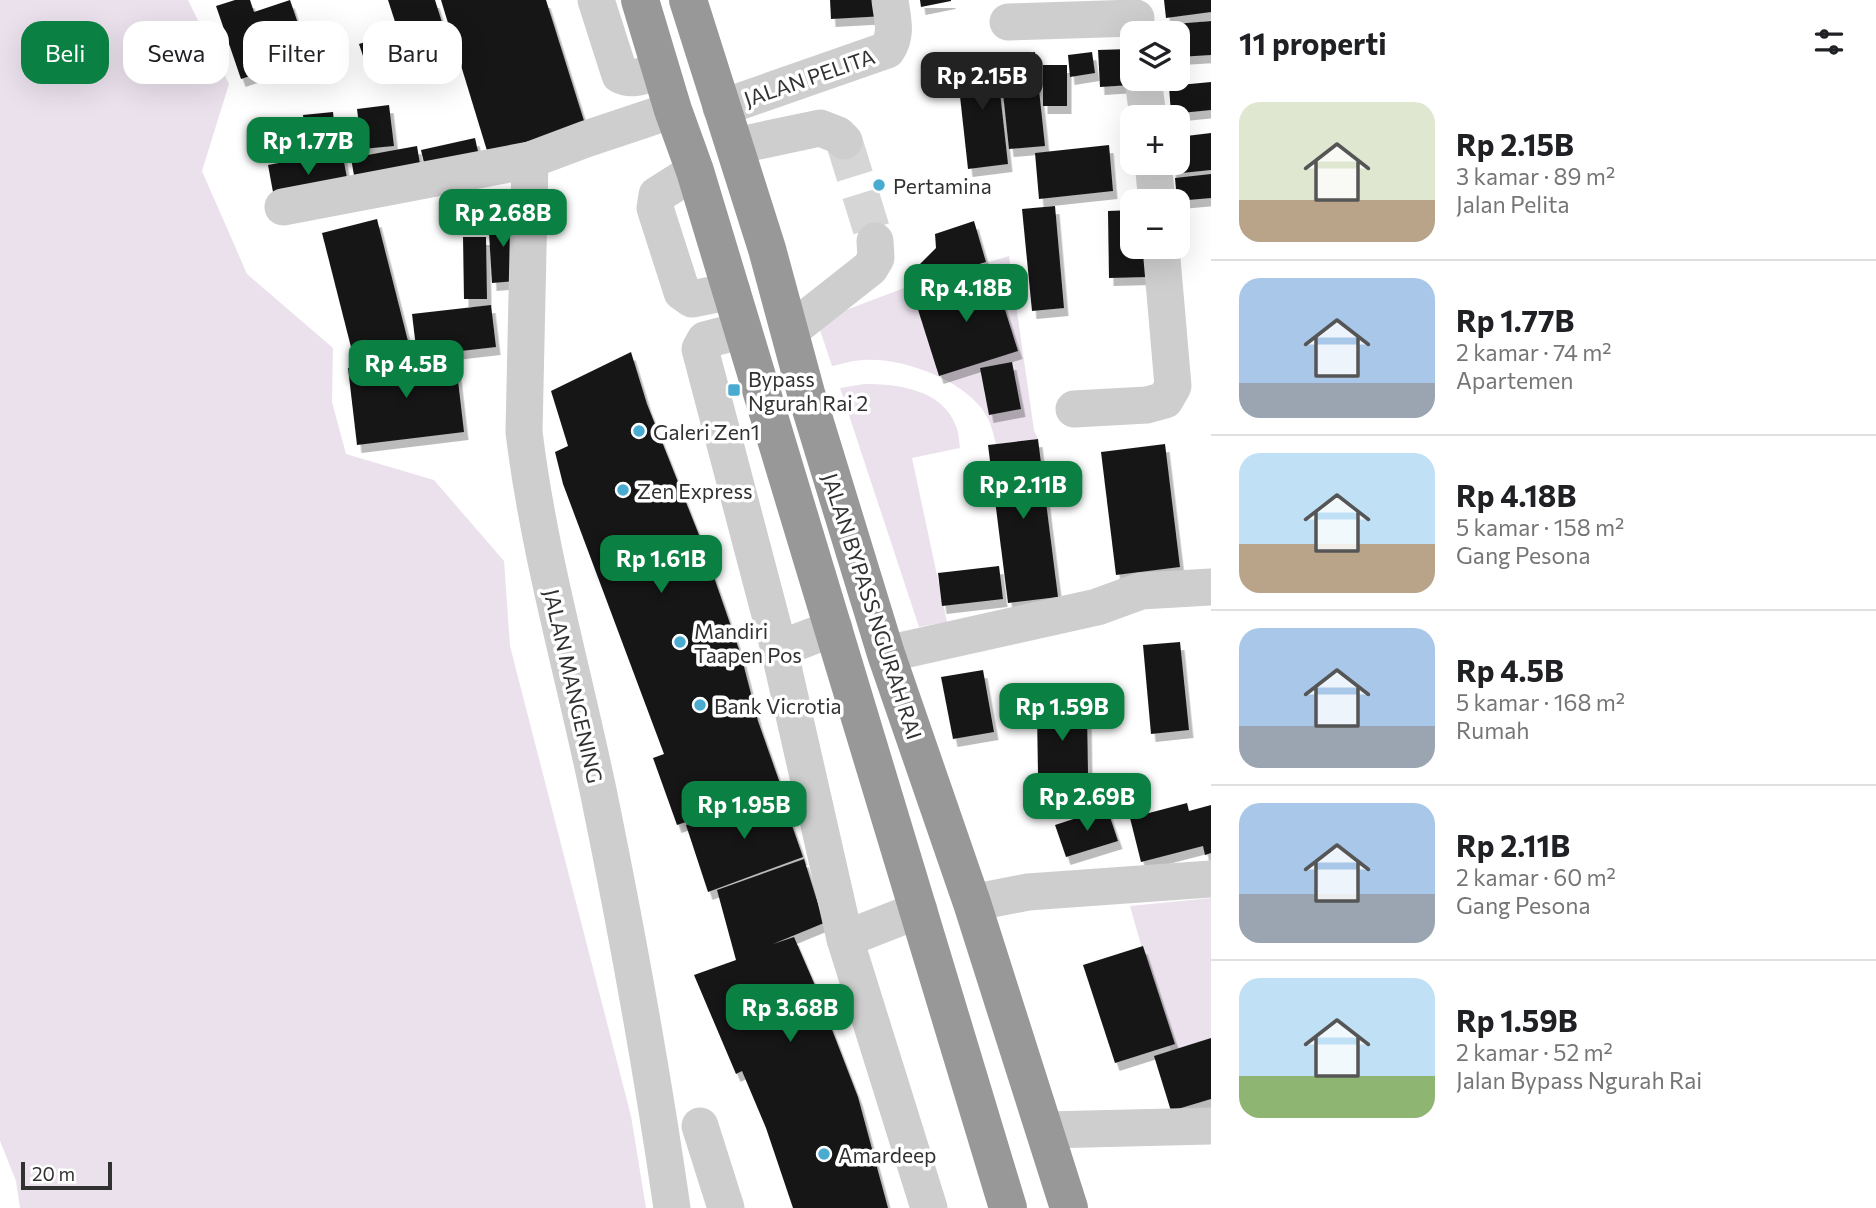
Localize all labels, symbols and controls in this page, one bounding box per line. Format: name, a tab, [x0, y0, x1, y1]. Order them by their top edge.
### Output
chip: Beli	[21, 21, 109, 84]
chip: Sewa	[123, 21, 229, 84]
chip: Filter	[243, 21, 349, 84]
chip: Baru	[363, 21, 462, 84]
map controls	[1120, 21, 1190, 259]
button: layers	[1120, 21, 1190, 91]
icon: filters	[1810, 23, 1848, 61]
text: 11 properti	[1239, 24, 1387, 61]
street label: JALAN PELITA	[740, 43, 878, 111]
pin: Rp 2.15B	[910, 52, 1054, 112]
text: Rp 2.15B	[937, 61, 1027, 89]
button: +	[1120, 105, 1190, 175]
pin: Rp 1.77B	[236, 118, 380, 177]
text: Rp 2.15B	[1456, 125, 1574, 162]
text: Rp 1.77B	[263, 126, 353, 154]
icon: home	[1295, 130, 1379, 214]
text: 3 kamar · 89 m²	[1456, 162, 1615, 190]
place label: Pertamina	[893, 173, 992, 198]
marker: Pertamina	[871, 177, 887, 193]
button: −	[1120, 189, 1190, 259]
pin: Rp 2.68B	[431, 190, 575, 249]
text: Jalan Pelita	[1456, 190, 1570, 218]
text: Rp 2.68B	[455, 198, 551, 226]
pin: Rp 4.18B	[894, 264, 1038, 324]
text: Rp 4.18B	[920, 273, 1012, 301]
text: Rp 1.77B	[1456, 301, 1574, 338]
icon: home	[1295, 306, 1379, 390]
text: 2 kamar · 74 m²	[1456, 338, 1611, 366]
pin: Rp 4.5B	[341, 340, 471, 400]
text: Rp 4.5B	[365, 349, 447, 377]
place label: Bypass Ngurah Rai 2	[748, 366, 868, 415]
text: Apartemen	[1456, 366, 1573, 394]
marker: Bypass Ngurah Rai 2	[726, 382, 742, 398]
place label: Galeri Zen1	[653, 419, 760, 444]
marker: Galeri Zen1	[631, 423, 647, 439]
pin: Rp 2.11B	[951, 462, 1095, 521]
street label: JALAN BYPASS NGURAH RAI	[818, 470, 928, 742]
text: Rp 2.11B	[979, 470, 1067, 498]
text: Rp 4.18B	[1456, 476, 1576, 513]
place label: Zen Express	[637, 478, 752, 503]
icon: home	[1295, 481, 1379, 565]
marker: Zen Express	[615, 482, 631, 498]
text: 5 kamar · 158 m²	[1456, 513, 1624, 541]
pin: Rp 1.61B	[589, 536, 733, 595]
text: Gang Pesona	[1456, 541, 1591, 569]
text: Rp 1.61B	[616, 544, 706, 572]
street label: JALAN MANGENING	[540, 587, 608, 785]
place label: Mandiri Taapen Pos	[694, 618, 802, 667]
marker: Mandiri Taapen Pos	[672, 634, 688, 650]
text: Rp 4.5B	[1456, 651, 1564, 688]
icon: home	[1295, 656, 1379, 740]
pin: Rp 1.59B	[990, 684, 1134, 743]
text: 5 kamar · 168 m²	[1456, 688, 1625, 716]
text: Rp 1.59B	[1015, 692, 1109, 720]
place label: Bank Vicrotia	[714, 693, 842, 718]
marker: Bank Vicrotia	[692, 697, 708, 713]
text: Rumah	[1456, 716, 1529, 744]
pin: Rp 2.69B	[1015, 774, 1159, 833]
pin: Rp 1.95B	[672, 782, 816, 841]
text: Rp 2.69B	[1039, 782, 1135, 810]
text: Rp 1.95B	[698, 790, 790, 818]
text: Rp 2.11B	[1456, 826, 1570, 863]
icon: home	[1295, 831, 1379, 915]
text: 2 kamar · 60 m²	[1456, 863, 1616, 891]
text: Gang Pesona	[1456, 891, 1591, 919]
pin: Rp 3.68B	[718, 984, 862, 1044]
text: Rp 3.68B	[742, 993, 838, 1021]
text: Rp 1.59B	[1456, 1001, 1578, 1038]
icon: home	[1295, 1006, 1379, 1090]
text: 2 kamar · 52 m²	[1456, 1038, 1613, 1066]
text: Jalan Bypass Ngurah Rai	[1456, 1066, 1702, 1094]
place label: Amardeep	[838, 1142, 937, 1167]
marker: Amardeep	[816, 1146, 832, 1162]
scale bar	[21, 1159, 112, 1191]
text: 20 m	[32, 1162, 75, 1185]

